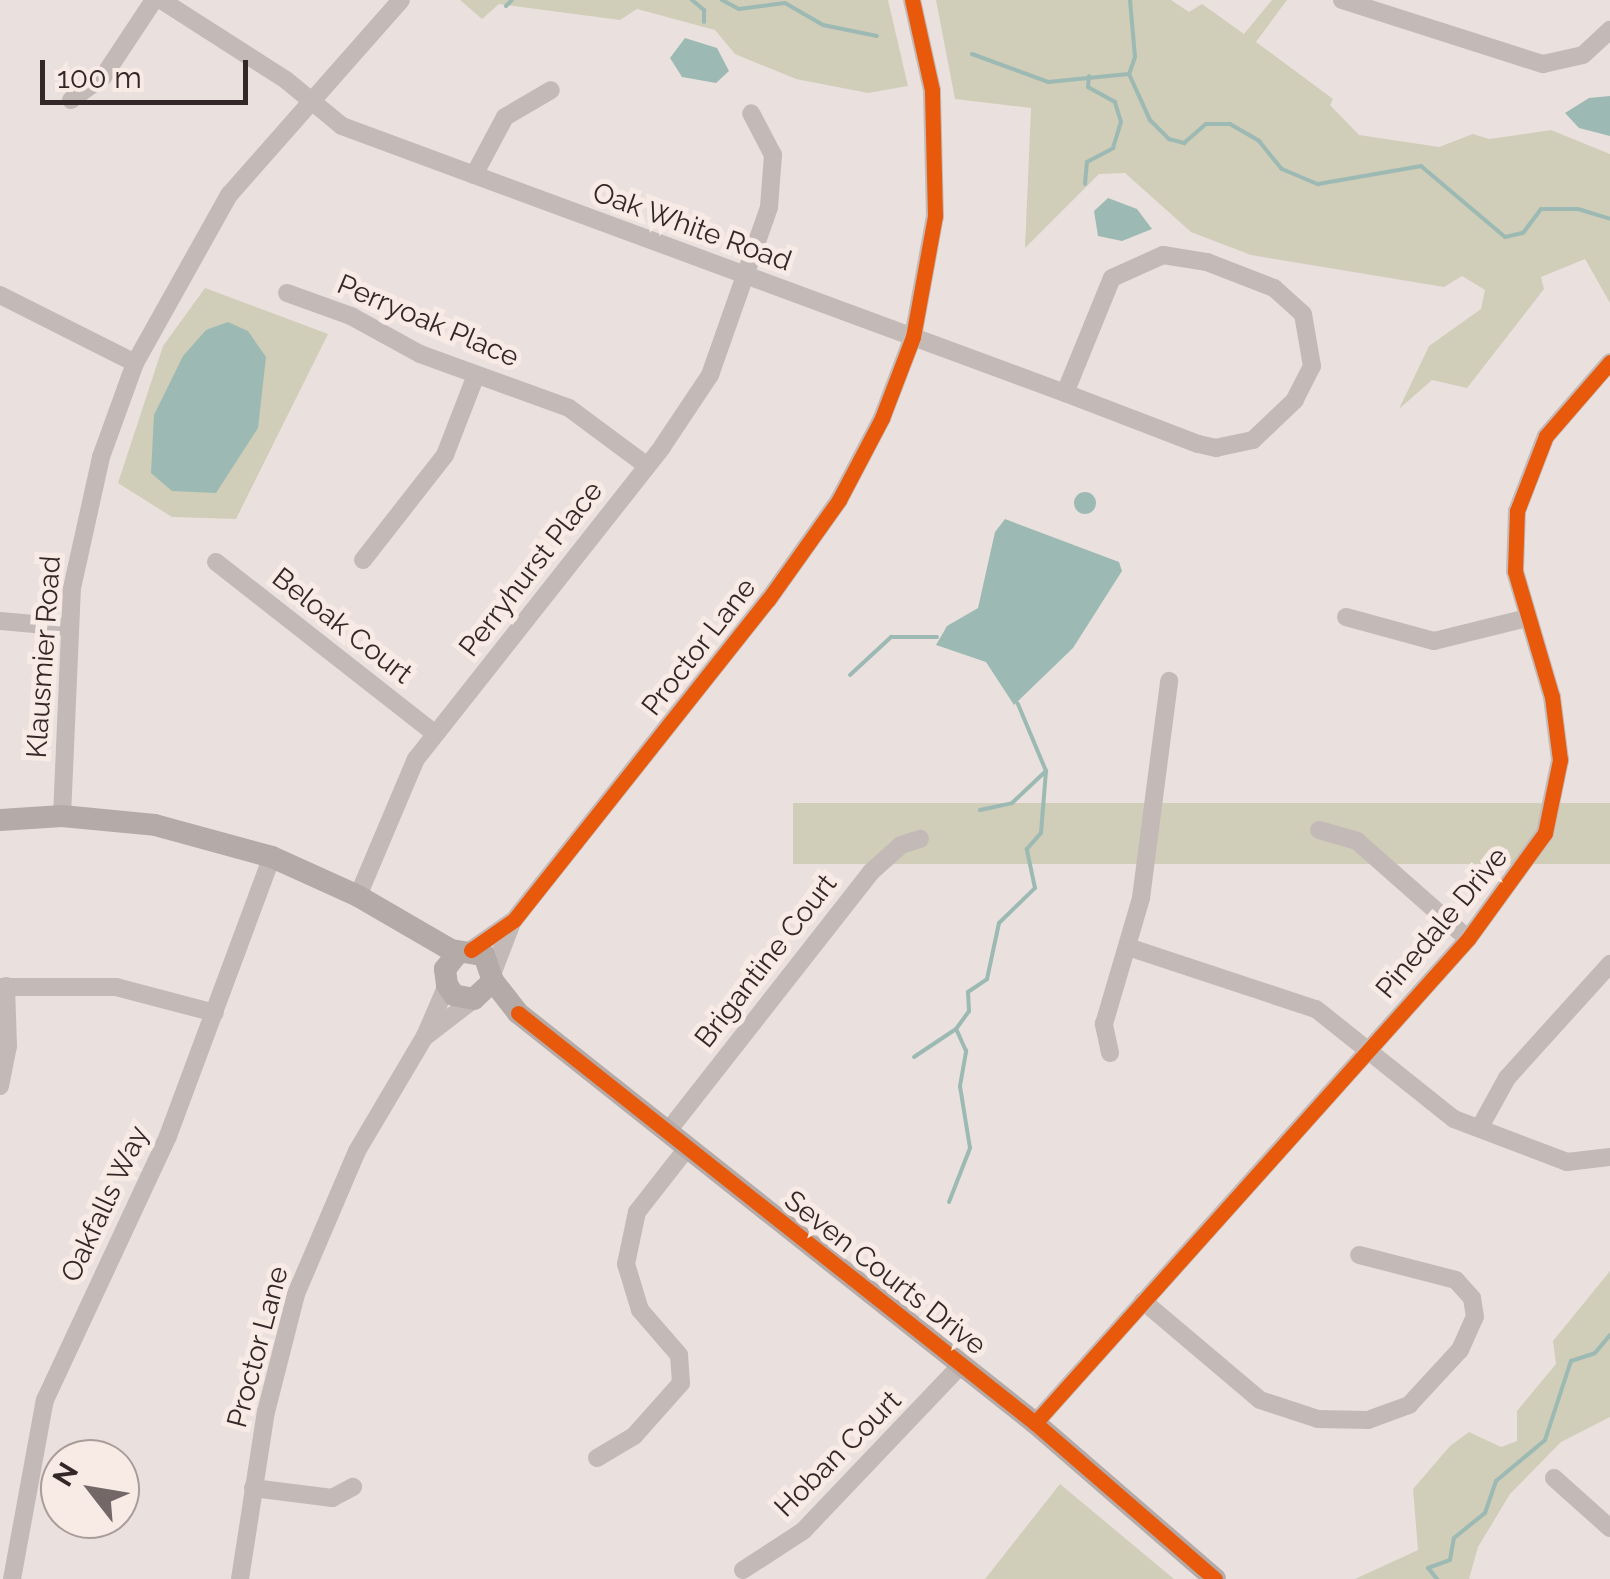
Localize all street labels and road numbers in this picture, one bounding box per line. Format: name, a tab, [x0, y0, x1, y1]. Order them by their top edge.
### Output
street label: Oak White Road	[588, 175, 796, 279]
street label: Perryoak Place	[332, 268, 524, 374]
street label: Perryhurst Place	[452, 475, 610, 663]
street label: Klausmier Road	[20, 554, 68, 760]
street label: Beloak Court	[265, 561, 419, 691]
street label: Proctor Lane	[635, 571, 763, 723]
street label: Pinedale Drive	[1369, 841, 1515, 1005]
street label: Brigantine Court	[688, 868, 844, 1054]
street label: Oakfalls Way	[54, 1120, 156, 1288]
street label: Seven Courts Drive	[778, 1184, 992, 1362]
street label: Proctor Lane	[220, 1263, 296, 1431]
street label: Hoban Court	[768, 1384, 908, 1524]

